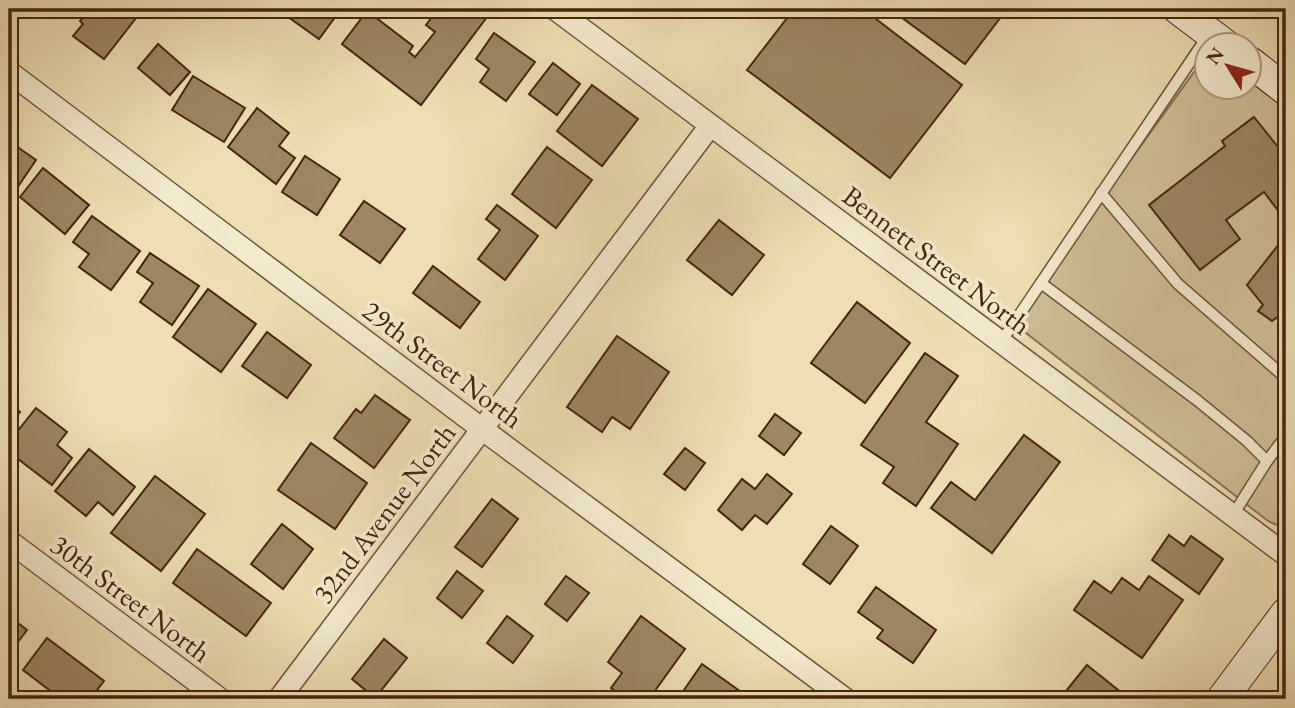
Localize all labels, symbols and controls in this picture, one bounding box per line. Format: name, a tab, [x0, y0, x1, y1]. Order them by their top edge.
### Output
north arrow	[1194, 32, 1264, 102]
text: N	[1200, 42, 1230, 70]
street label: Bennett Street North	[836, 177, 1038, 343]
street label: 29th Street North	[356, 292, 530, 436]
street label: 32nd Avenue North	[305, 416, 463, 610]
street label: 30th Street North	[44, 526, 218, 670]

